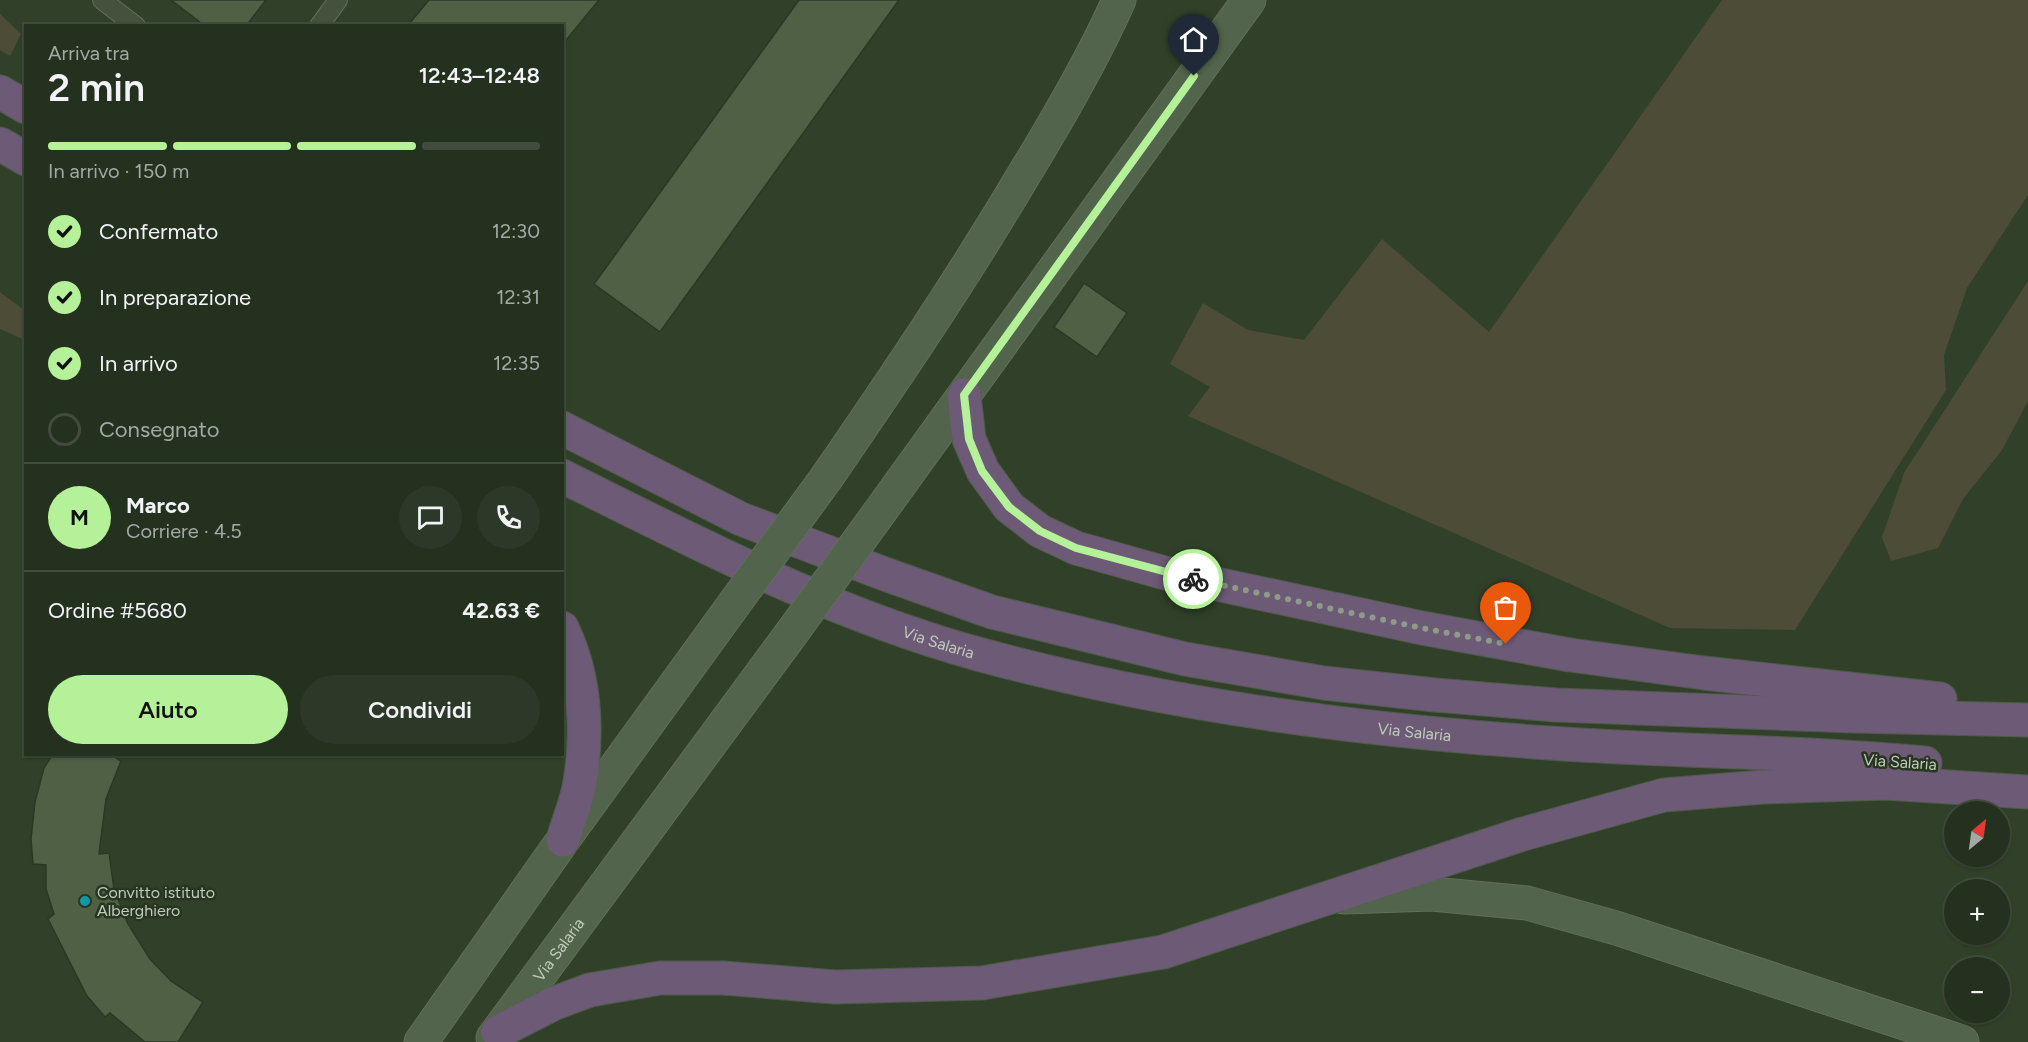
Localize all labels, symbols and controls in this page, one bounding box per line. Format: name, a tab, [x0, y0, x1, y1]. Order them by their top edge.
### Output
pin	[1168, 14, 1219, 76]
icon: home	[1177, 23, 1210, 56]
text: Arriva tra	[48, 41, 130, 65]
text: 12:43–12:48	[419, 62, 540, 89]
text: 2 min	[48, 64, 145, 111]
text: In arrivo · 150 m	[48, 159, 189, 183]
icon: check	[48, 215, 81, 248]
text: Confermato	[99, 218, 218, 245]
text: 12:30	[492, 219, 540, 243]
icon: check	[48, 281, 81, 314]
text: In preparazione	[99, 284, 251, 311]
text: 12:31	[496, 285, 540, 309]
icon: check	[48, 347, 81, 380]
text: In arrivo	[99, 350, 178, 377]
text: 12:35	[493, 351, 540, 375]
text: Consegnato	[99, 416, 220, 443]
button: chat	[399, 486, 462, 549]
button: phone	[477, 486, 540, 549]
text: Marco	[126, 492, 190, 519]
text: M	[70, 504, 89, 531]
text: Corriere · 4.5	[126, 519, 242, 543]
courier	[1163, 549, 1223, 609]
icon: bike	[1177, 563, 1210, 596]
pin	[1480, 582, 1531, 644]
icon: bag	[1489, 591, 1522, 624]
text: Ordine #5680	[48, 597, 187, 624]
text: 42.63 €	[462, 597, 540, 624]
street label: Via Salaria	[900, 622, 976, 662]
button: Aiuto	[48, 675, 288, 744]
button: Condividi	[300, 675, 540, 744]
street label: Via Salaria	[1377, 718, 1452, 745]
street label: Via Salaria	[1862, 750, 1938, 774]
north arrow	[1944, 801, 2010, 867]
map controls	[1944, 801, 2010, 1023]
button: +	[1944, 879, 2010, 945]
place label: Convitto istituto Alberghiero	[97, 883, 215, 920]
marker: Convitto istituto Alberghiero	[78, 894, 92, 908]
street label: Via Salaria	[529, 914, 588, 985]
button: −	[1944, 957, 2010, 1023]

